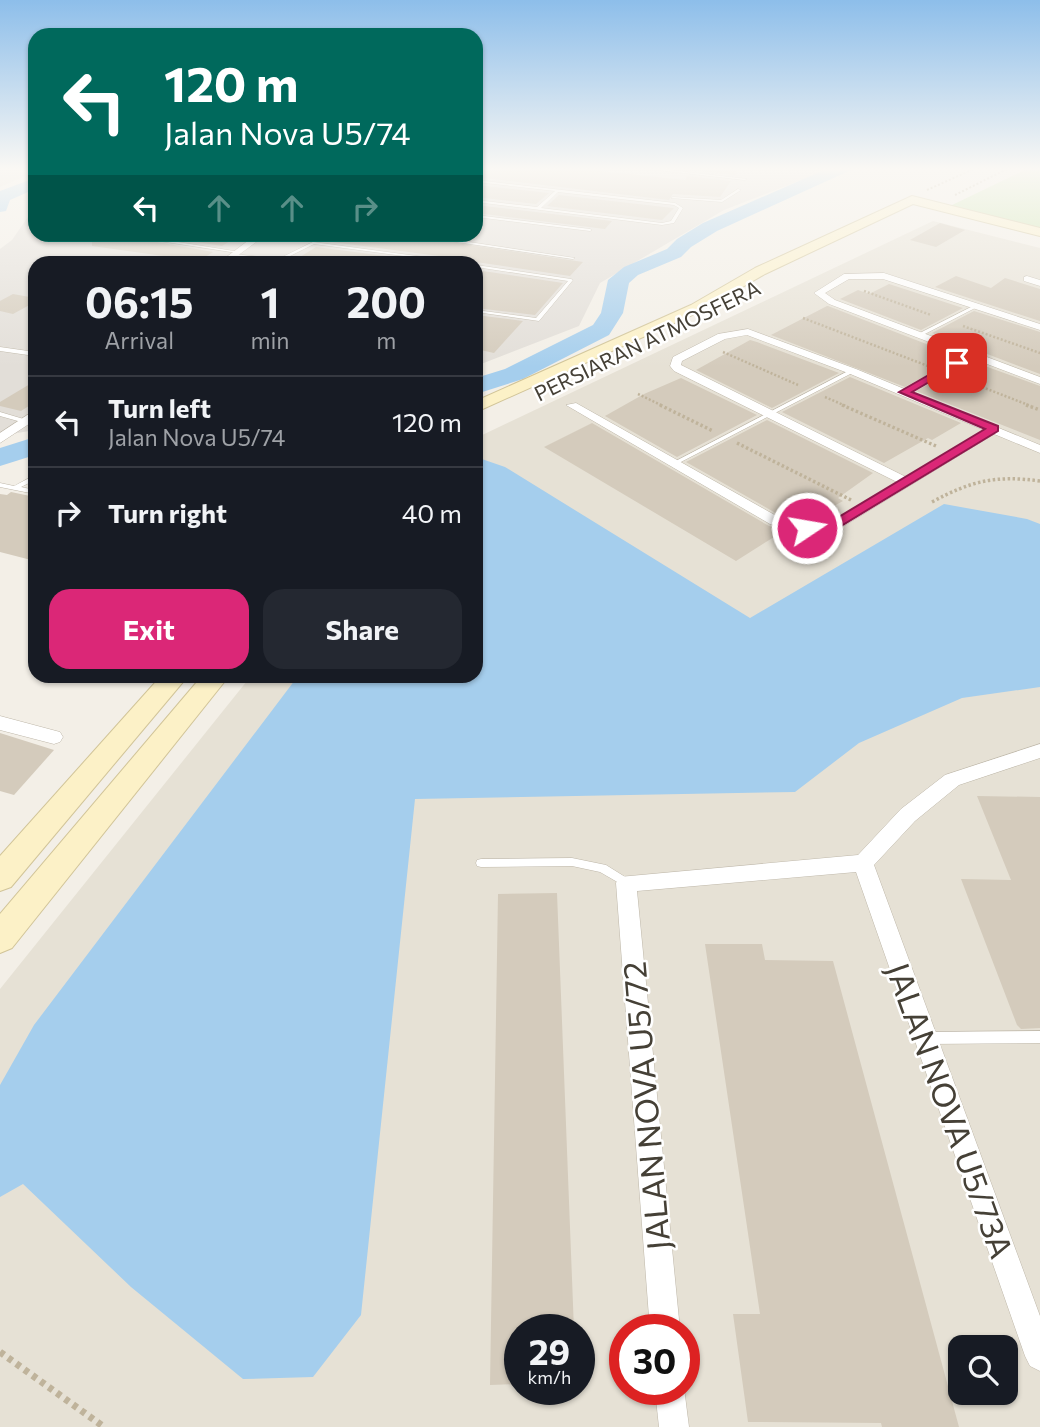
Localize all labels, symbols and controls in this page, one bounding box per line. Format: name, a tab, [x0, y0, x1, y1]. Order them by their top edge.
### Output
text: 120 m	[164, 52, 298, 112]
icon: left	[49, 56, 140, 147]
text: Jalan Nova U5/74	[164, 112, 411, 152]
icon: left	[127, 189, 165, 227]
icon: ahead	[200, 189, 238, 227]
icon: ahead	[273, 189, 311, 227]
icon: right	[346, 189, 384, 227]
street label: PERSIARAN ATMOSFERA	[530, 274, 764, 406]
text: 06:15	[85, 275, 193, 327]
text: 1	[260, 275, 279, 327]
text: 200	[347, 275, 426, 327]
text: Arrival	[104, 326, 174, 354]
text: min	[250, 326, 290, 354]
text: m	[376, 326, 396, 354]
pin	[927, 333, 987, 393]
icon: arrive	[938, 344, 976, 382]
text: Turn left	[108, 392, 211, 423]
icon: left	[49, 403, 87, 441]
text: 120 m	[392, 406, 462, 437]
text: Jalan Nova U5/74	[108, 423, 285, 451]
position arrow	[770, 491, 844, 565]
icon: right	[49, 494, 87, 532]
text: Turn right	[108, 497, 227, 528]
text: 40 m	[402, 497, 462, 528]
button: Exit	[49, 589, 249, 669]
button: Share	[263, 589, 462, 669]
street label: JALAN NOVA U5/73A	[879, 957, 1023, 1263]
street label: JALAN NOVA U5/72	[612, 960, 678, 1252]
speed limit sign: 30	[609, 1314, 700, 1405]
text: 29	[529, 1329, 570, 1372]
map controls	[948, 1335, 1018, 1405]
button: search	[948, 1335, 1018, 1405]
text: km/h	[528, 1366, 571, 1388]

